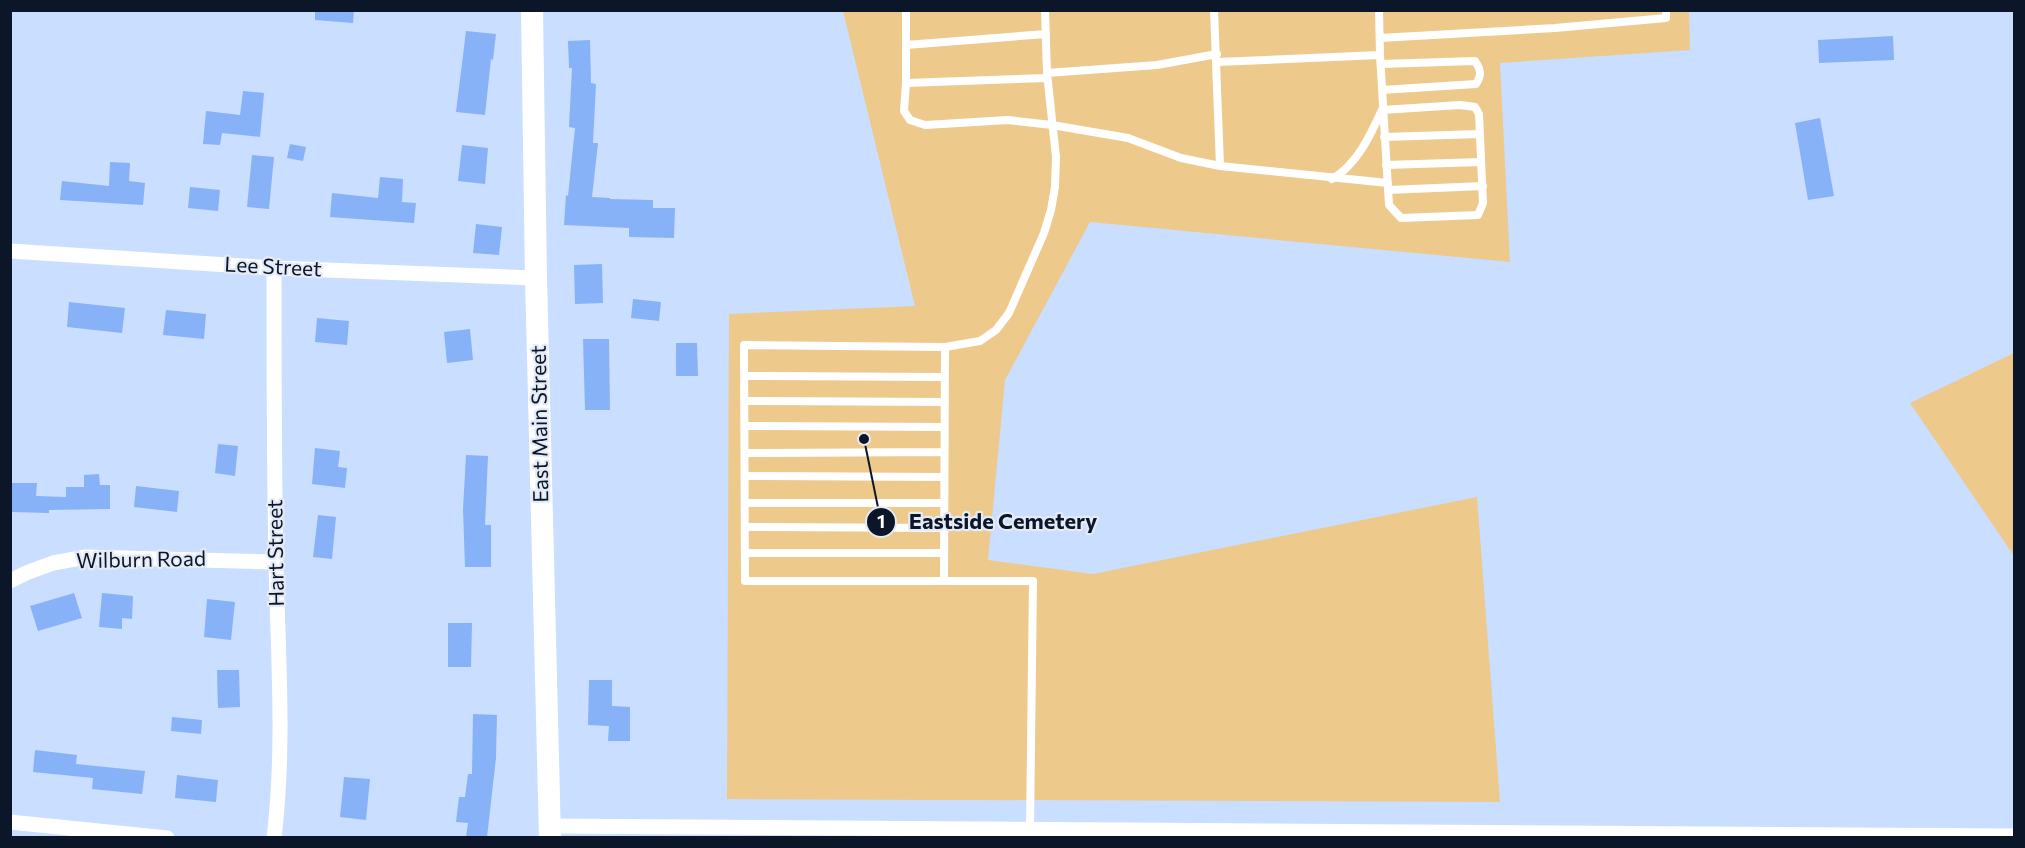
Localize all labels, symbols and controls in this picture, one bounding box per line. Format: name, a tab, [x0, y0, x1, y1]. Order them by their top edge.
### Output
street label: Lee Street	[224, 250, 322, 281]
street label: East Main Street	[525, 345, 552, 503]
street label: Hart Street	[261, 499, 288, 607]
callout: Eastside Cemetery	[866, 502, 1109, 542]
text: Eastside Cemetery	[909, 507, 1097, 534]
text: 1	[877, 510, 885, 532]
street label: Wilburn Road	[76, 545, 206, 572]

